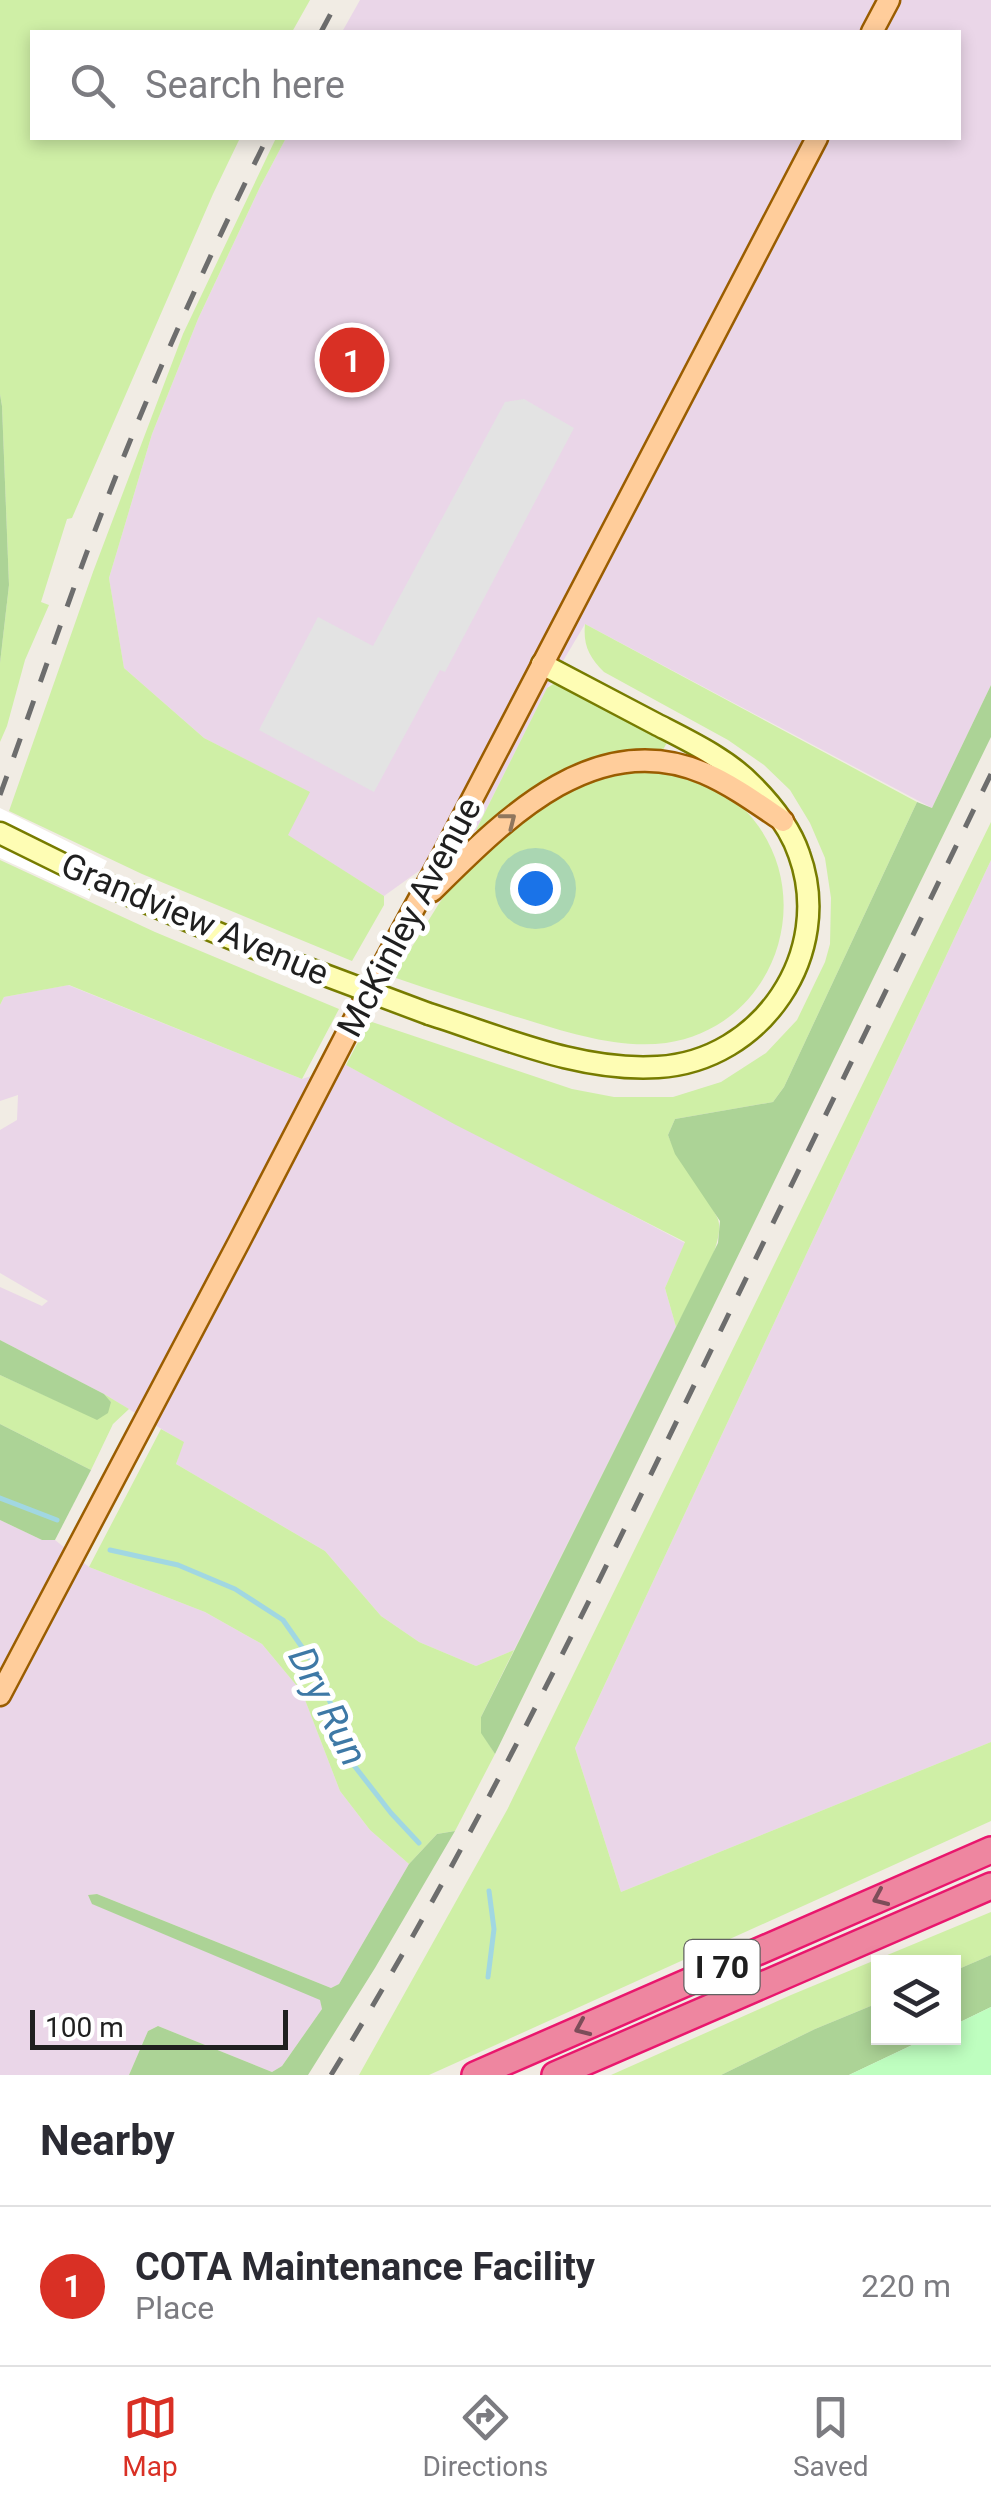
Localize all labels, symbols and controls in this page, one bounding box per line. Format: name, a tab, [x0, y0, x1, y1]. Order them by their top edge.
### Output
search box	[30, 30, 961, 140]
icon: search	[65, 58, 120, 113]
text: Search here	[145, 63, 345, 107]
pin: 1	[320, 322, 384, 398]
street label: McKinley Avenue	[329, 791, 490, 1044]
one-way arrow	[498, 814, 516, 831]
street label: Grandview Avenue	[55, 845, 335, 994]
your location	[510, 863, 561, 914]
water label: Dry Run	[280, 1639, 376, 1773]
one-way arrow	[872, 1886, 890, 1906]
road number: I 70	[684, 1940, 760, 1994]
map controls	[871, 1955, 961, 2045]
button: layers	[871, 1955, 961, 2045]
scale bar	[30, 2005, 288, 2050]
text: 100 m	[45, 2011, 124, 2044]
one-way arrow	[574, 2016, 592, 2036]
text: Nearby	[40, 2116, 175, 2165]
text: COTA Maintenance Facility	[135, 2245, 595, 2289]
text: 1	[63, 2267, 82, 2305]
text: 220 m	[861, 2267, 951, 2305]
text: Place	[135, 2289, 214, 2327]
tab: Map	[122, 2390, 178, 2483]
tab: Directions	[422, 2390, 548, 2483]
tab: Saved	[793, 2390, 869, 2483]

